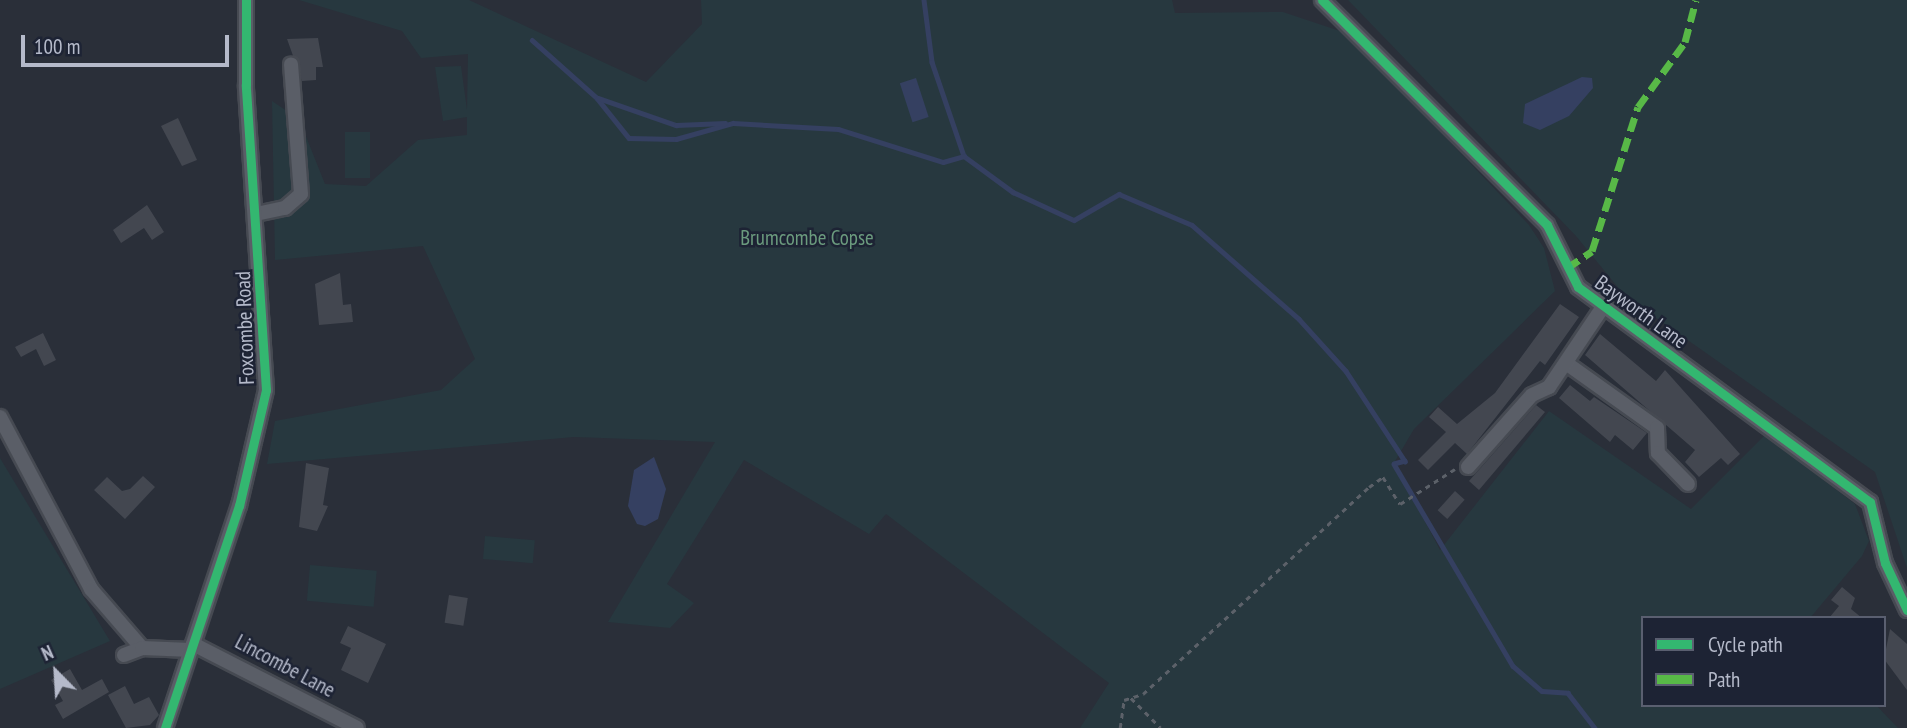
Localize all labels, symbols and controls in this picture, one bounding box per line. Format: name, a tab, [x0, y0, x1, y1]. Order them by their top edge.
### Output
scale bar	[24, 21, 233, 65]
text: 100 m	[34, 33, 80, 60]
park label: Brumcombe Copse	[740, 225, 874, 251]
street label: Bayworth Lane	[1590, 270, 1692, 354]
street label: Foxcombe Road	[230, 271, 260, 385]
legend	[1641, 616, 1886, 707]
street label: Lincombe Lane	[231, 629, 339, 703]
text: Cycle path	[1708, 631, 1783, 658]
north arrow	[21, 637, 91, 707]
text: N	[38, 640, 57, 666]
text: Path	[1708, 666, 1740, 693]

